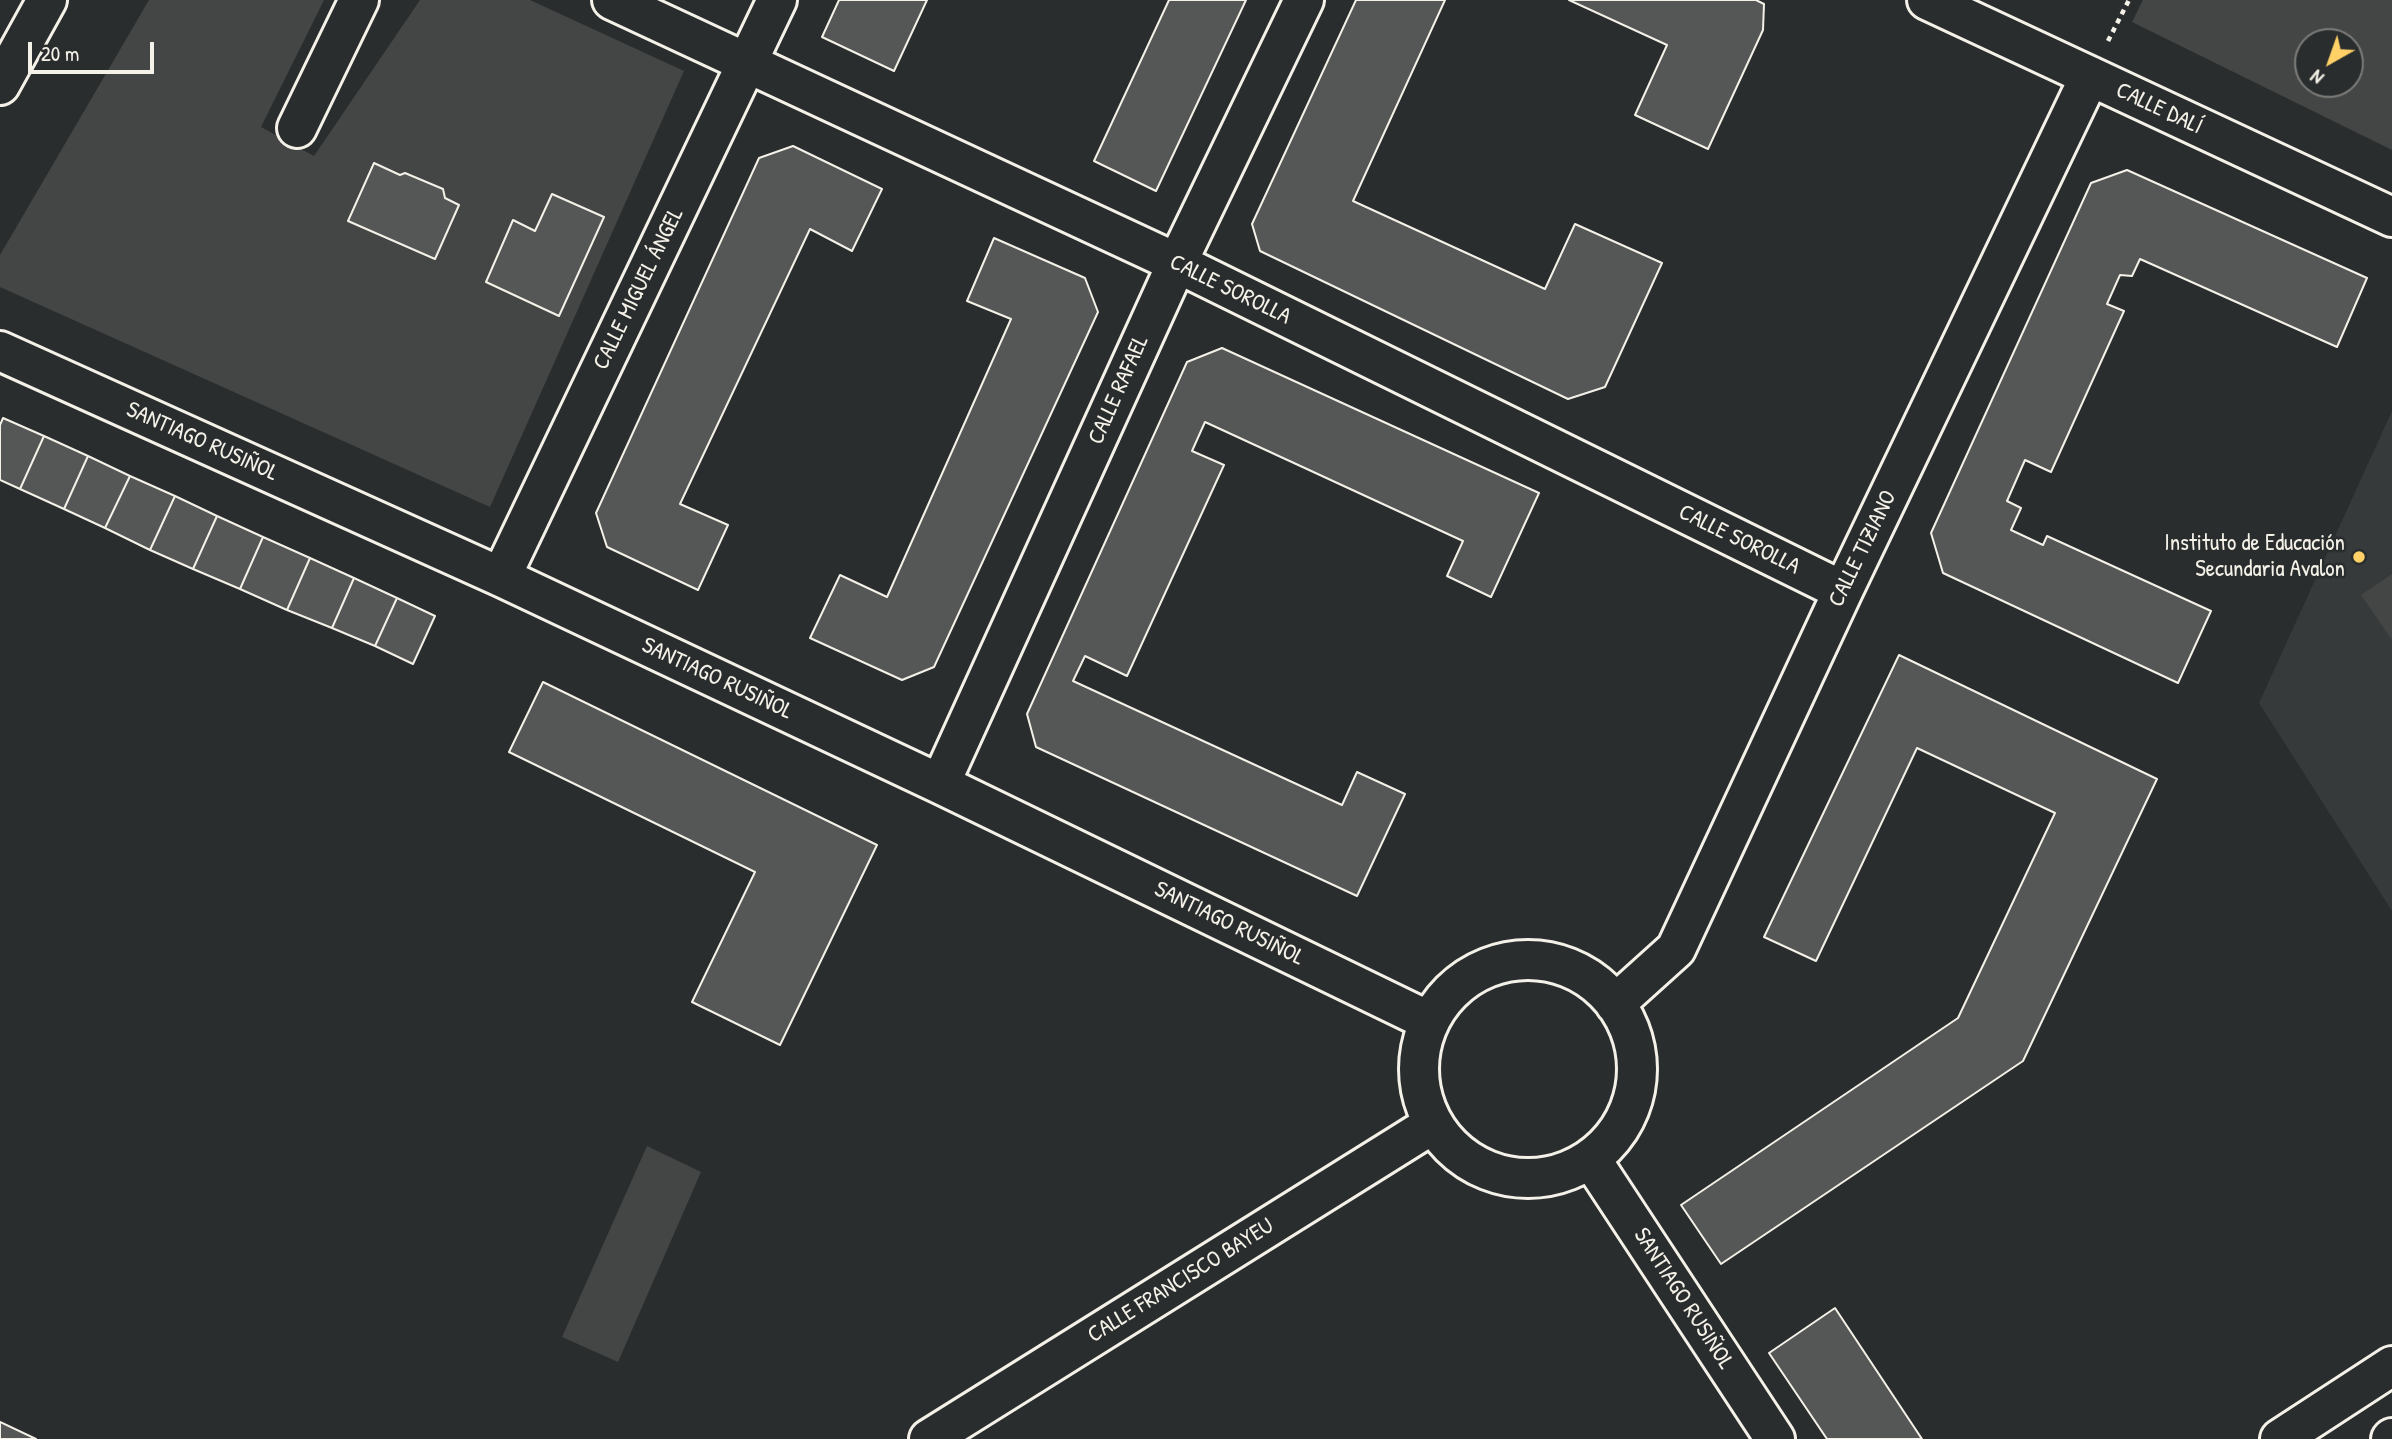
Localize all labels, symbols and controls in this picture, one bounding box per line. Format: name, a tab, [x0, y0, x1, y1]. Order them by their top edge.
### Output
scale bar	[32, 28, 158, 72]
north arrow	[2294, 28, 2364, 98]
text: 20 m	[41, 39, 79, 68]
text: N	[2305, 64, 2329, 91]
street label: CALLE DALÍ	[2111, 77, 2207, 141]
street label: CALLE MIGUEL ÁNGEL	[588, 204, 690, 374]
street label: CALLE SOROLLA	[1165, 249, 1295, 331]
street label: CALLE RAFAEL	[1083, 331, 1155, 449]
street label: SANTIAGO RUSIÑOL	[122, 396, 282, 488]
street label: CALLE TIZIANO	[1823, 486, 1903, 612]
street label: CALLE SOROLLA	[1674, 499, 1804, 581]
place label: Instituto de Educación Secundaria Avalon	[2164, 530, 2345, 584]
marker: Instituto de Educación Secundaria Avalon	[2351, 549, 2367, 565]
street label: SANTIAGO RUSIÑOL	[637, 632, 797, 726]
street label: SANTIAGO RUSIÑOL	[1150, 876, 1308, 972]
street label: CALLE FRANCISCO BAYEU	[1083, 1213, 1279, 1349]
street label: SANTIAGO RUSIÑOL	[1627, 1223, 1739, 1375]

